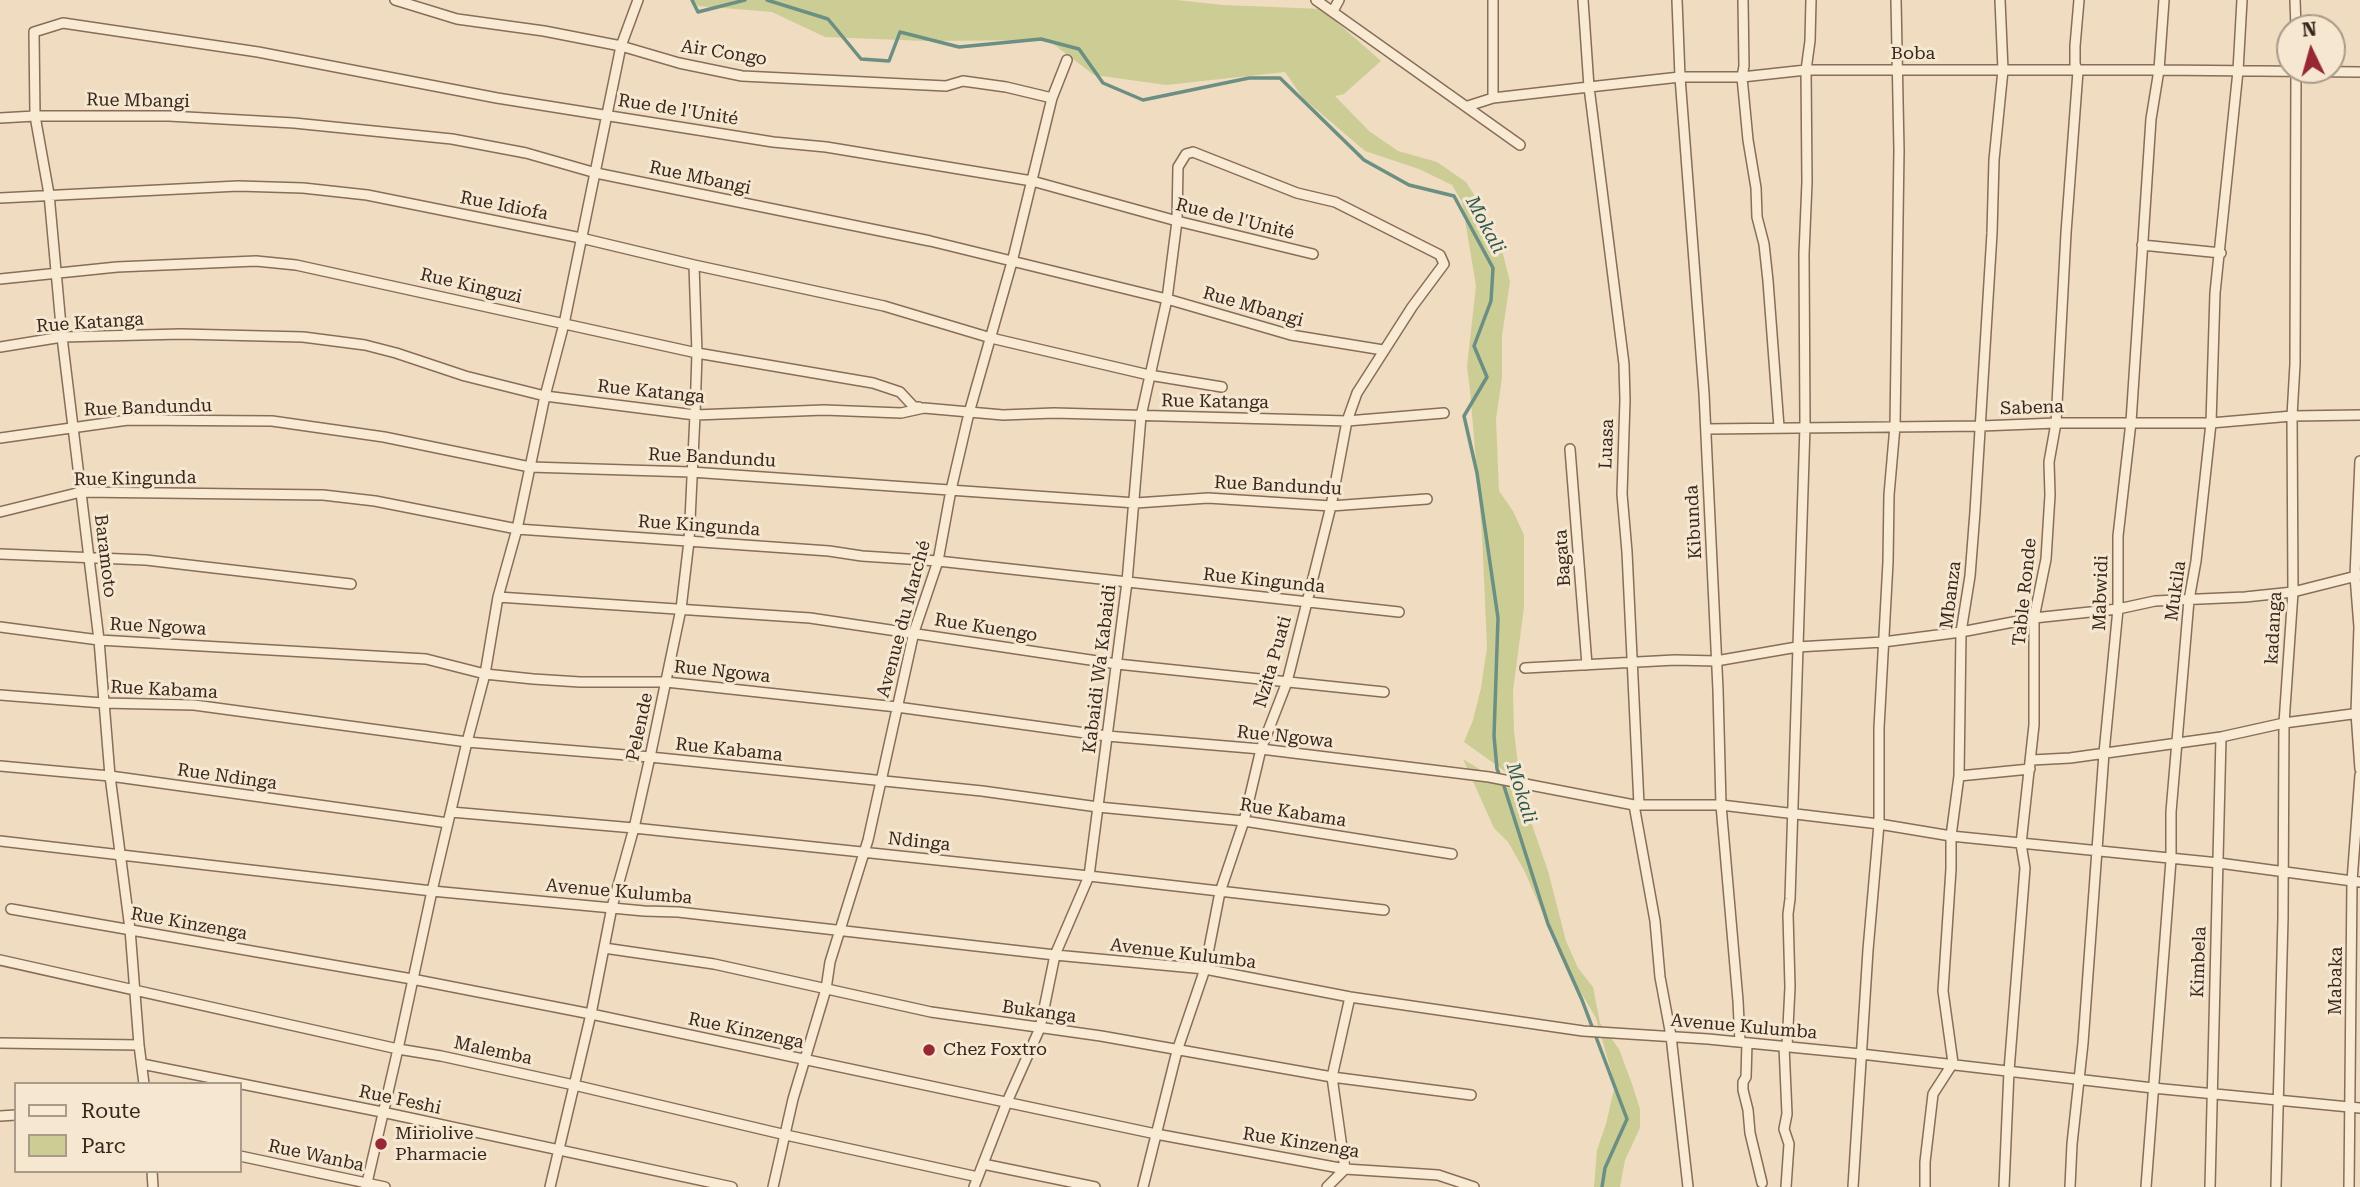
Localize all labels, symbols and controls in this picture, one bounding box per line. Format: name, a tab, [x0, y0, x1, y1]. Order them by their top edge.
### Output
north arrow	[2276, 14, 2346, 84]
text: N	[2301, 17, 2318, 42]
street label: Air Congo	[679, 36, 769, 70]
street label: Boba	[1891, 43, 1935, 65]
street label: Rue Mbangi	[86, 89, 190, 113]
street label: Rue de l'Unité	[616, 90, 740, 130]
street label: Rue Mbangi	[647, 157, 753, 199]
street label: Rue Idiofa	[458, 187, 550, 225]
water label: Mokali	[1460, 192, 1510, 258]
street label: Rue de l'Unité	[1173, 194, 1297, 244]
street label: Rue Kinguzi	[418, 264, 524, 308]
street label: Rue Mbangi	[1200, 282, 1306, 332]
street label: Rue Katanga	[35, 308, 145, 338]
street label: Rue Katanga	[596, 376, 706, 408]
street label: Rue Katanga	[1161, 390, 1269, 414]
street label: Rue Bandundu	[84, 395, 212, 421]
street label: Sabena	[2000, 396, 2064, 420]
street label: Luasa	[1595, 418, 1619, 470]
street label: Rue Bandundu	[647, 444, 777, 472]
street label: Rue Kingunda	[74, 467, 196, 491]
street label: Rue Bandundu	[1213, 472, 1343, 500]
street label: Kibunda	[1681, 484, 1707, 560]
street label: Rue Kingunda	[637, 511, 761, 541]
street label: Baramoto	[89, 513, 121, 599]
street label: Bagata	[1550, 529, 1576, 587]
street label: Table Ronde	[2009, 537, 2041, 647]
street label: Avenue du Marché	[873, 538, 935, 700]
street label: Mabwidi	[2089, 555, 2113, 631]
street label: Mukila	[2161, 559, 2191, 623]
street label: Mbanza	[1936, 560, 1966, 630]
street label: Rue Kingunda	[1202, 564, 1326, 598]
street label: Kabaidi Wa Kabaidi	[1079, 583, 1121, 755]
street label: kadanga	[2261, 591, 2287, 665]
street label: Rue Kuengo	[933, 609, 1039, 647]
street label: Rue Ngowa	[109, 614, 207, 640]
street label: Nzita Puati	[1250, 614, 1296, 710]
street label: Rue Ngowa	[673, 656, 771, 688]
street label: Rue Kabama	[110, 676, 218, 704]
street label: Pelende	[622, 691, 658, 763]
street label: Rue Ngowa	[1236, 721, 1334, 753]
street label: Rue Kabama	[674, 734, 784, 766]
street label: Rue Ndinga	[176, 759, 278, 795]
water label: Mokali	[1501, 760, 1541, 826]
street label: Rue Kabama	[1238, 794, 1348, 832]
street label: Ndinga	[887, 828, 951, 856]
street label: Avenue Kulumba	[545, 875, 693, 909]
street label: Rue Kinzenga	[129, 903, 249, 945]
street label: Kimbela	[2187, 926, 2211, 998]
street label: Avenue Kulumba	[1109, 934, 1257, 974]
street label: Mabaka	[2325, 947, 2347, 1015]
street label: Bukanga	[1000, 996, 1078, 1028]
street label: Rue Kinzenga	[686, 1008, 806, 1054]
street label: Avenue Kulumba	[1670, 1010, 1818, 1044]
street label: Malemba	[452, 1032, 534, 1070]
place label: Chez Foxtro	[943, 1039, 1047, 1061]
marker: Chez Foxtro	[921, 1042, 937, 1058]
street label: Rue Feshi	[357, 1081, 443, 1119]
legend	[14, 1082, 242, 1173]
text: Route	[81, 1099, 140, 1123]
place label: Miriolive Pharmacie	[395, 1123, 487, 1166]
street label: Rue Kinzenga	[1241, 1123, 1361, 1163]
text: Parc	[81, 1134, 125, 1158]
street label: Rue Wanba	[266, 1135, 366, 1177]
marker: Miriolive Pharmacie	[373, 1136, 389, 1152]

